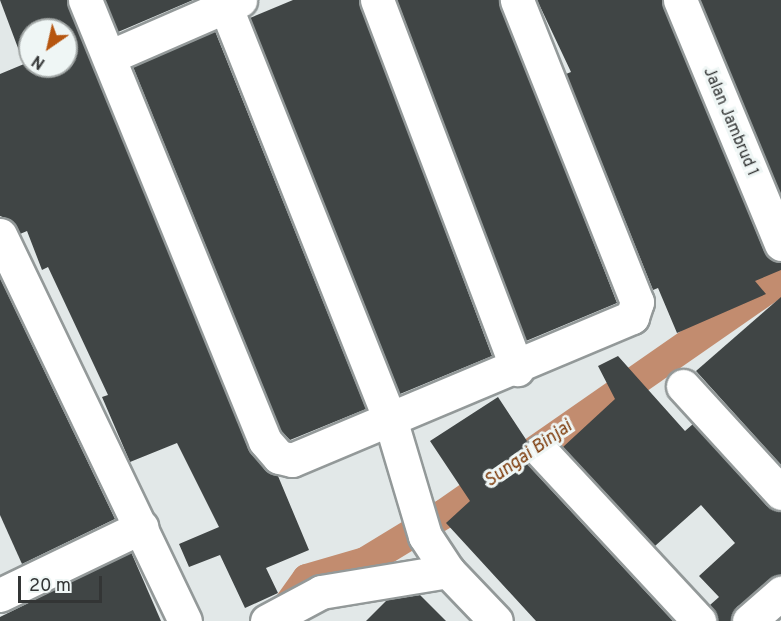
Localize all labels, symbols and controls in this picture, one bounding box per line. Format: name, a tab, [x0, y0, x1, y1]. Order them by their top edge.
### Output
north arrow	[18, 18, 78, 78]
text: N	[29, 50, 49, 73]
street label: Jalan Jambrud 1	[698, 65, 762, 179]
water label: Sungai Binjai	[481, 417, 577, 493]
scale bar	[21, 564, 105, 602]
text: 20 m	[29, 575, 71, 598]

